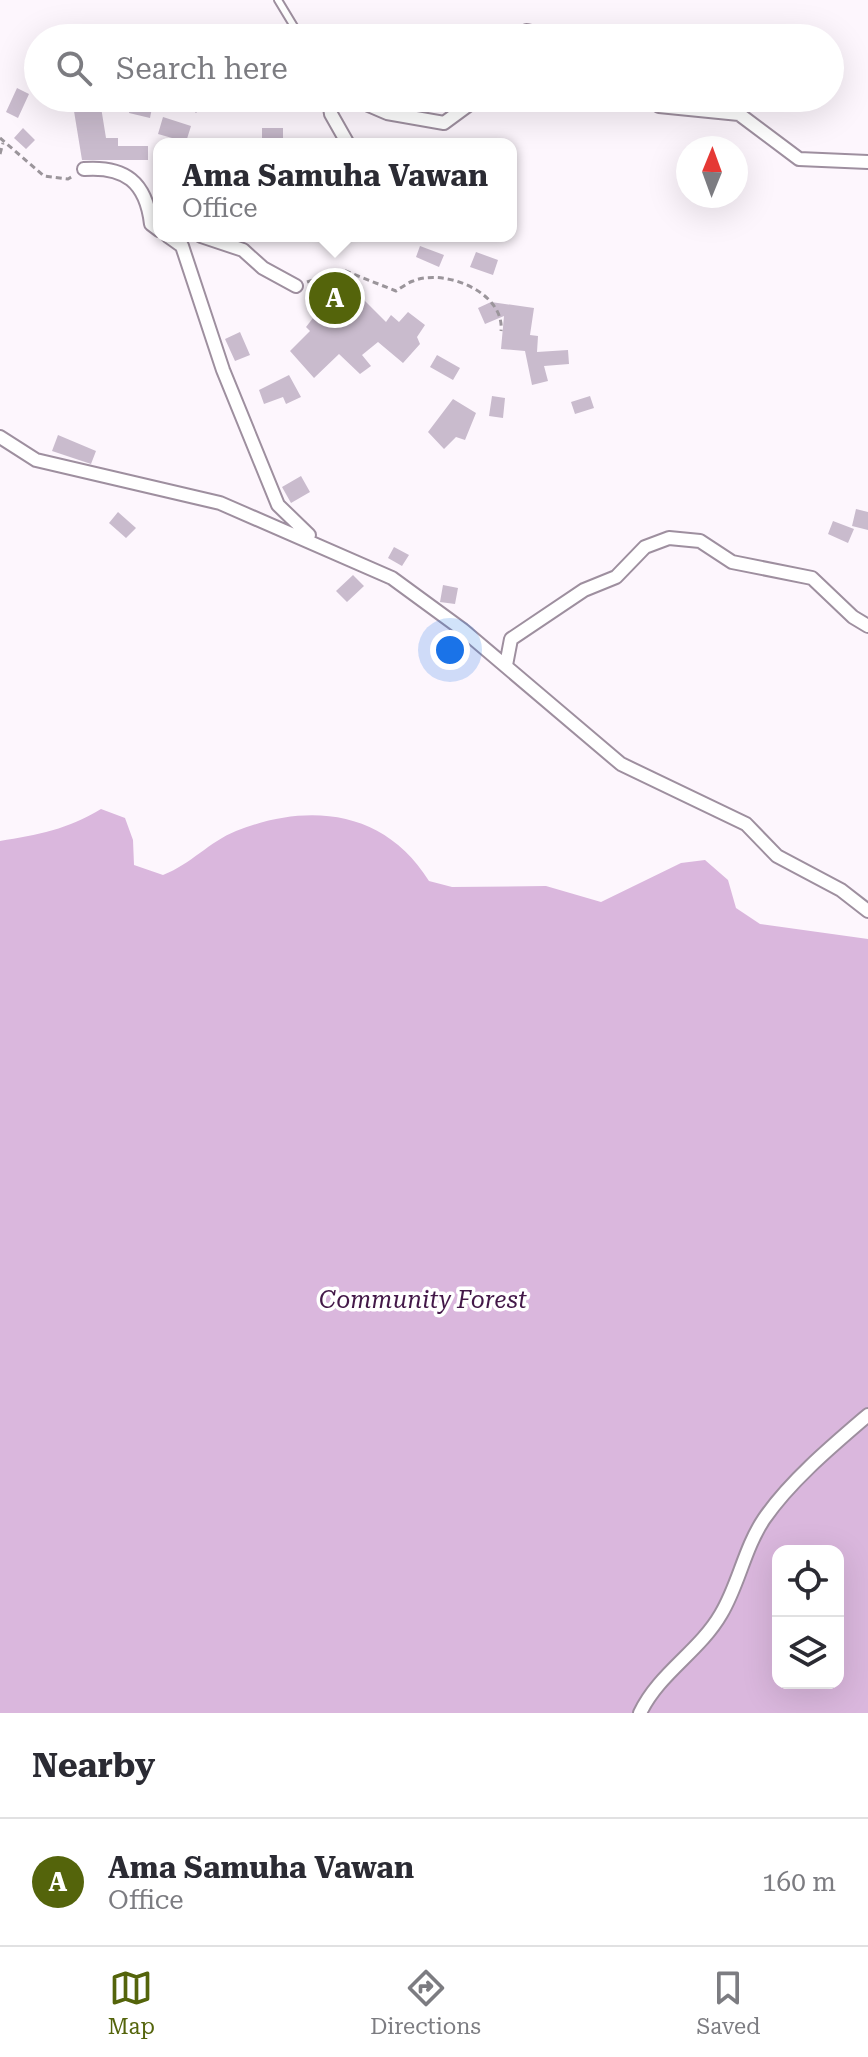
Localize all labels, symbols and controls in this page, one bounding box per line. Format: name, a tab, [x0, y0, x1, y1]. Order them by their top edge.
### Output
search box	[24, 24, 844, 112]
icon: search	[52, 46, 96, 90]
text: Search here	[116, 51, 288, 86]
north arrow	[676, 136, 748, 208]
popup	[153, 138, 517, 242]
text: Ama Samuha Vawan	[182, 158, 488, 193]
text: Office	[182, 193, 257, 223]
pin: A	[309, 268, 361, 328]
your location	[430, 630, 470, 670]
park label: Community Forest	[319, 1286, 527, 1314]
map controls	[772, 1545, 844, 1689]
button: locate	[772, 1545, 844, 1617]
button: layers	[772, 1617, 844, 1689]
text: Nearby	[32, 1745, 155, 1785]
text: Ama Samuha Vawan	[108, 1850, 414, 1885]
text: A	[49, 1867, 67, 1897]
text: 160 m	[762, 1867, 836, 1897]
text: Office	[108, 1885, 184, 1915]
tab: Map	[108, 1966, 155, 2039]
tab: Directions	[370, 1966, 481, 2039]
tab: Saved	[696, 1966, 760, 2039]

